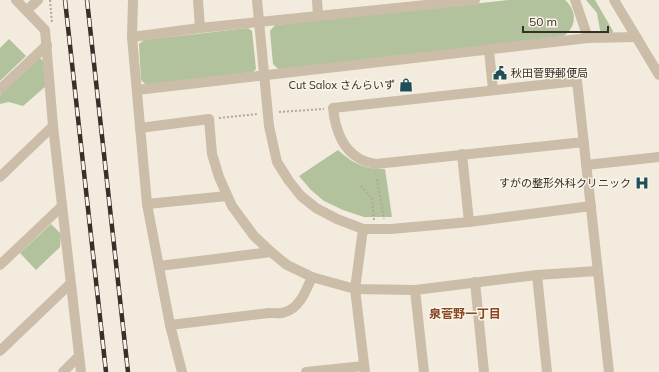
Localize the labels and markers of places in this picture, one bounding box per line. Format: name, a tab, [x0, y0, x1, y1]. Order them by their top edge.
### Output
public building icon: 秋田菅野郵便局	[492, 65, 508, 81]
place label: 秋田菅野郵便局	[511, 66, 588, 80]
shop icon: Cut Salox さんらいず	[398, 77, 414, 93]
place label: Cut Salox さんらいず	[289, 78, 395, 92]
hospital icon: すがの整形外科クリニック	[634, 175, 650, 191]
place label: すがの整形外科クリニック	[499, 176, 631, 190]

